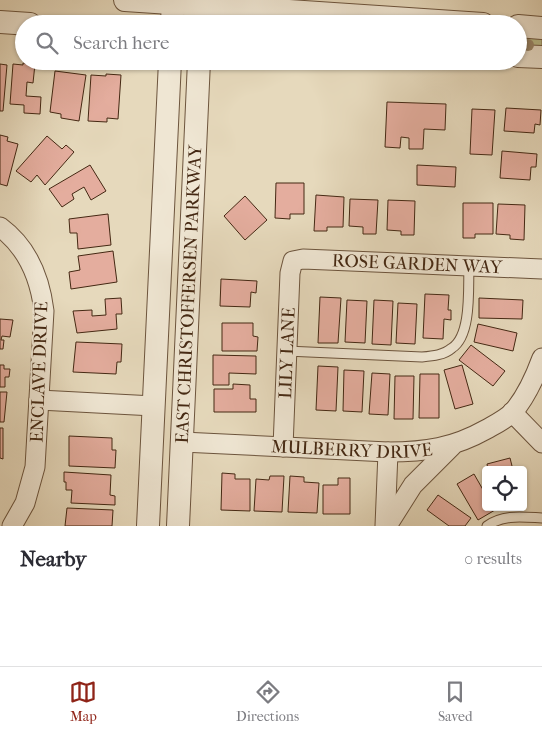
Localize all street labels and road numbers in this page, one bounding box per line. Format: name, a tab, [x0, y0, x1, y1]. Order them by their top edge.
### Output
street label: EAST CHRISTOFFERSEN PARKWAY	[172, 144, 206, 444]
street label: ROSE GARDEN WAY	[332, 250, 503, 278]
street label: ENCLAVE DRIVE	[27, 301, 52, 443]
street label: LILY LANE	[275, 307, 300, 399]
street label: MULBERRY DRIVE	[271, 436, 434, 463]

